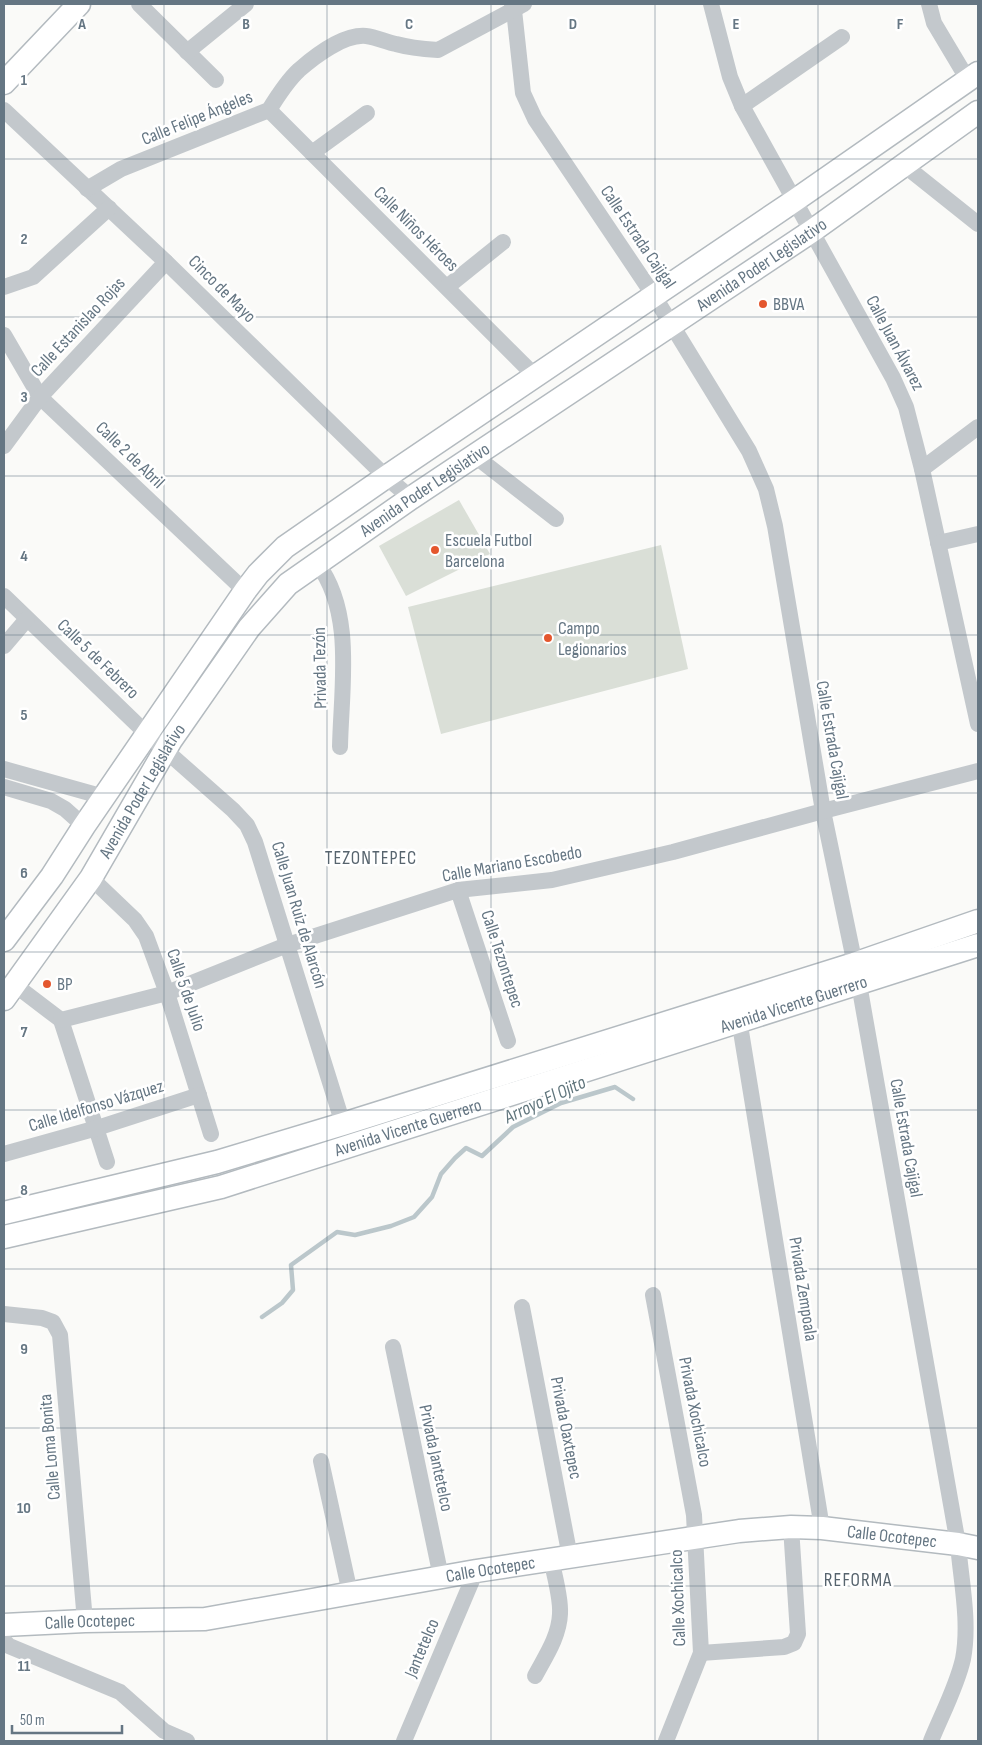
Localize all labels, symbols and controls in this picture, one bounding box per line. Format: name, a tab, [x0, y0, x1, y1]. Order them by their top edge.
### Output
text: A	[77, 15, 86, 34]
text: B	[242, 15, 250, 34]
text: C	[405, 15, 413, 34]
text: D	[569, 15, 577, 34]
text: E	[733, 15, 740, 34]
text: F	[897, 15, 904, 34]
text: 1	[21, 71, 28, 90]
street label: Calle Felipe Ángeles	[138, 86, 256, 150]
street label: Calle Estrada Cajigal	[596, 181, 680, 293]
street label: Calle Niños Héroes	[369, 182, 463, 276]
street label: Avenida Poder Legislativo	[692, 214, 831, 316]
text: 2	[20, 230, 28, 249]
street label: Cinco de Mayo	[184, 251, 260, 327]
street label: Calle Estanislao Rojas	[26, 273, 130, 381]
street label: Calle Juan Álvarez	[861, 292, 929, 394]
place label: BBVA	[773, 294, 805, 315]
marker: BBVA	[757, 298, 769, 310]
text: 3	[20, 388, 28, 407]
street label: Calle 2 de Abril	[91, 417, 169, 493]
street label: Avenida Poder Legislativo	[355, 438, 494, 542]
place label: Escuela Futbol Barcelona	[445, 530, 532, 572]
marker: Escuela Futbol Barcelona	[429, 544, 441, 556]
text: 4	[20, 547, 28, 566]
street label: Calle 5 de Febrero	[53, 615, 143, 703]
place label: Campo Legionarios	[558, 618, 627, 660]
street label: Privada Tezón	[309, 627, 331, 709]
marker: Campo Legionarios	[542, 632, 554, 644]
street label: Calle Estrada Cajigal	[811, 679, 853, 801]
text: 5	[20, 706, 28, 725]
street label: Avenida Poder Legislativo	[94, 720, 190, 863]
street label: Calle Juan Ruiz de Alarcón	[267, 839, 331, 991]
street label: Calle Mariano Escobedo	[441, 841, 583, 887]
district label: TEZONTEPEC	[325, 847, 417, 870]
text: 6	[20, 864, 28, 883]
street label: Calle Tezontepec	[476, 907, 528, 1011]
street label: Calle 5 de Julio	[162, 946, 210, 1034]
street label: Avenida Vicente Guerrero	[717, 971, 870, 1037]
place label: BP	[57, 974, 73, 995]
marker: BP	[41, 978, 53, 990]
text: 7	[21, 1023, 28, 1042]
water label: Arroyo El Ojito	[500, 1071, 590, 1129]
street label: Calle Idelfonso Vázquez	[26, 1075, 167, 1137]
street label: Calle Estrada Cajigal	[885, 1077, 927, 1199]
street label: Avenida Vicente Guerrero	[331, 1094, 484, 1161]
text: 8	[20, 1181, 28, 1200]
street label: Privada Zempoala	[784, 1235, 822, 1343]
text: 9	[20, 1340, 28, 1359]
street label: Privada Xochicalco	[674, 1355, 716, 1469]
street label: Privada Oaxtepec	[546, 1375, 586, 1481]
street label: Calle Loma Bonita	[35, 1393, 65, 1501]
street label: Privada Jantetelco	[414, 1403, 458, 1513]
text: 10	[17, 1499, 31, 1518]
street label: Calle Ocotepec	[846, 1521, 938, 1552]
street label: Calle Xochicalco	[666, 1549, 690, 1647]
street label: Calle Ocotepec	[444, 1552, 537, 1587]
district label: REFORMA	[824, 1569, 892, 1592]
street label: Calle Ocotepec	[44, 1610, 135, 1633]
street label: Jantetelco	[400, 1616, 444, 1681]
text: 11	[18, 1657, 31, 1676]
scale bar	[12, 1702, 122, 1734]
text: 50 m	[20, 1711, 45, 1730]

